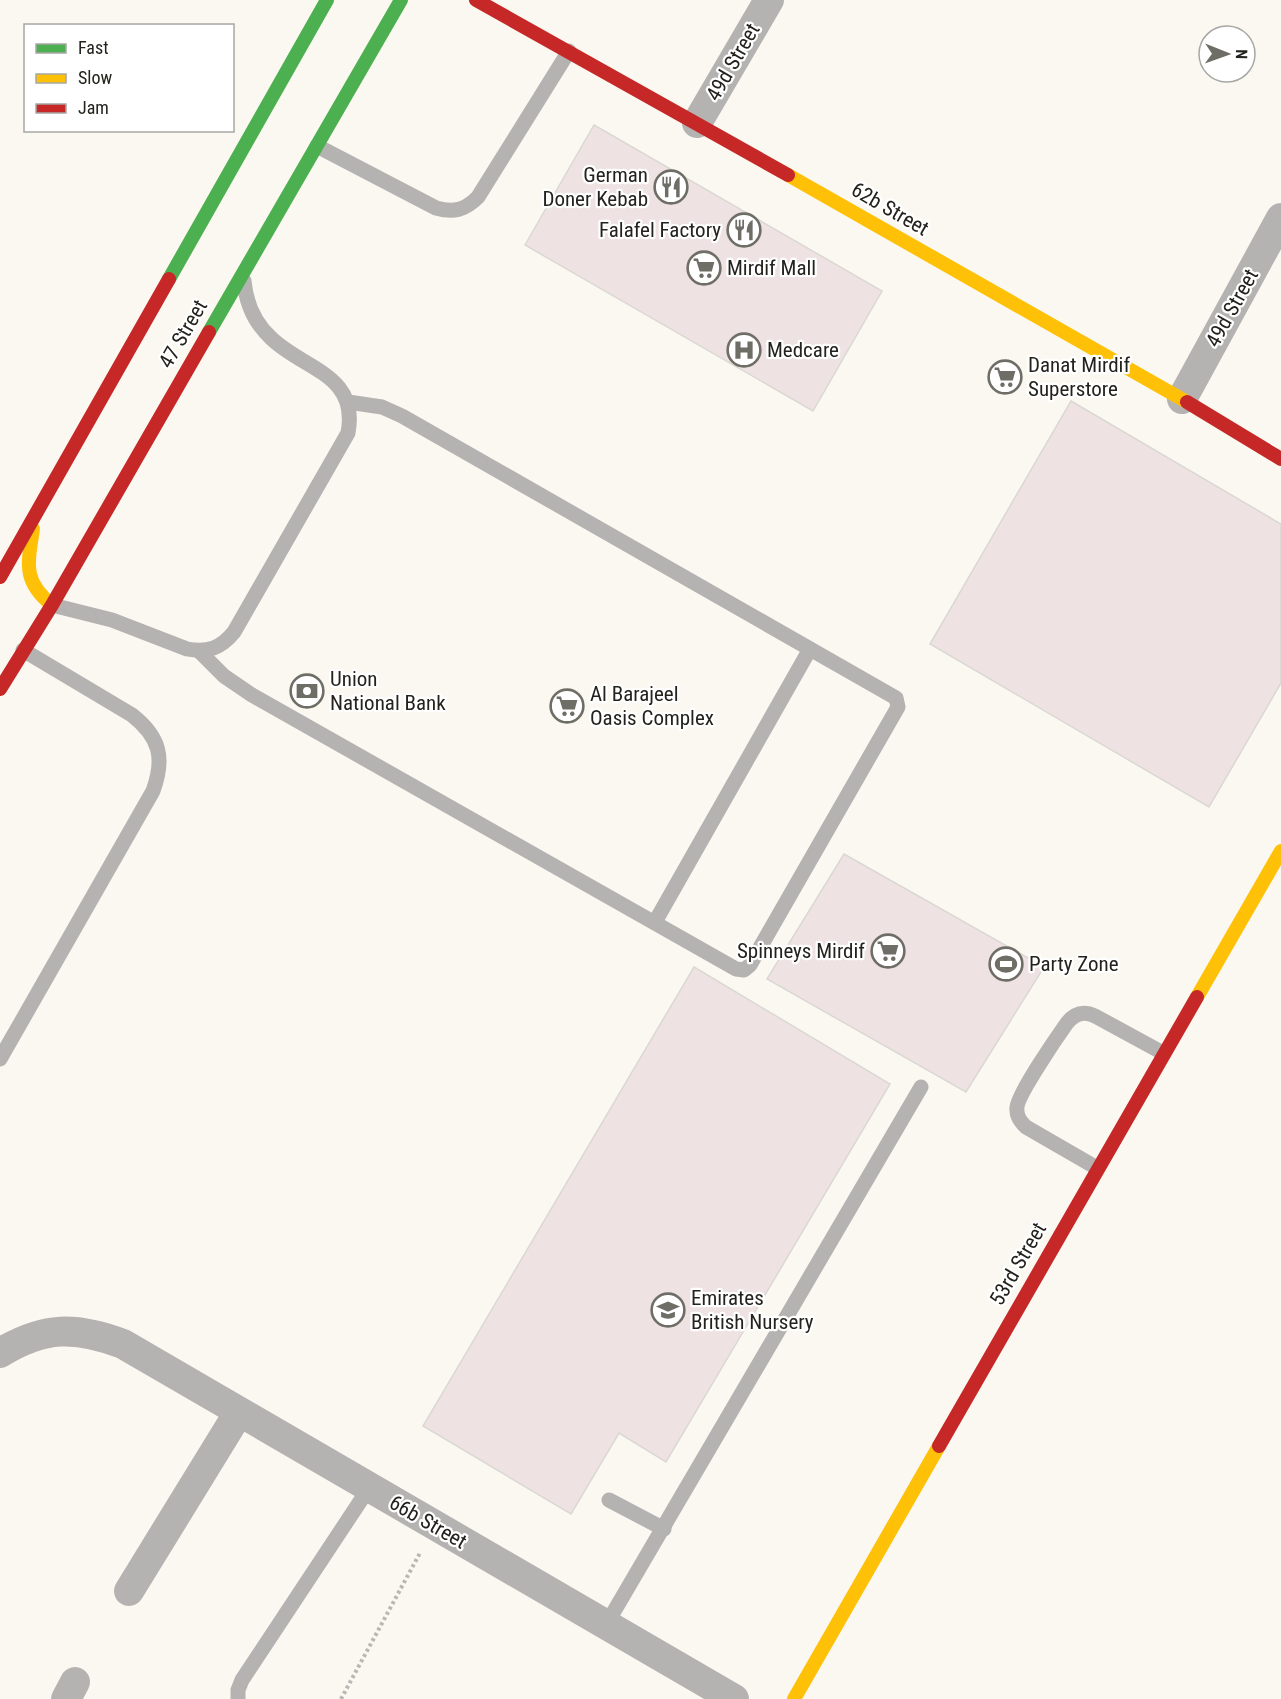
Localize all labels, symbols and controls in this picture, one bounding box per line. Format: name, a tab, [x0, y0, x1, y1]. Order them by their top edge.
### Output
street label: 49d Street	[701, 19, 765, 105]
legend	[24, 24, 234, 132]
north arrow	[1197, 24, 1257, 84]
text: Fast	[78, 37, 109, 58]
text: N	[1232, 49, 1251, 59]
text: Slow	[78, 67, 113, 88]
text: Jam	[78, 97, 109, 118]
place label: German Doner Kebab	[542, 163, 648, 211]
restaurant icon: German Doner Kebab	[653, 169, 689, 205]
street label: 62b Street	[847, 177, 933, 241]
restaurant icon: Falafel Factory	[726, 212, 762, 248]
place label: Falafel Factory	[599, 218, 721, 242]
supermarket icon: Mirdif Mall	[686, 250, 722, 286]
place label: Mirdif Mall	[727, 256, 816, 280]
street label: 49d Street	[1201, 265, 1263, 351]
street label: 47 Street	[154, 296, 212, 372]
hospital icon: Medcare	[726, 332, 762, 368]
place label: Medcare	[767, 338, 839, 362]
place label: Danat Mirdif Superstore	[1028, 353, 1130, 401]
supermarket icon: Danat Mirdif Superstore	[987, 359, 1023, 395]
place label: Union National Bank	[330, 667, 446, 715]
bank icon: Union National Bank	[289, 673, 325, 709]
place label: Al Barajeel Oasis Complex	[590, 682, 714, 730]
supermarket icon: Al Barajeel Oasis Complex	[549, 688, 585, 724]
supermarket icon: Spinneys Mirdif	[870, 933, 906, 969]
place label: Spinneys Mirdif	[737, 939, 865, 963]
sports icon: Party Zone	[988, 946, 1024, 982]
place label: Party Zone	[1029, 952, 1119, 976]
street label: 53rd Street	[985, 1218, 1051, 1310]
place label: Emirates British Nursery	[691, 1286, 814, 1334]
school or university icon: Emirates British Nursery	[650, 1292, 686, 1328]
street label: 66b Street	[385, 1490, 471, 1554]

